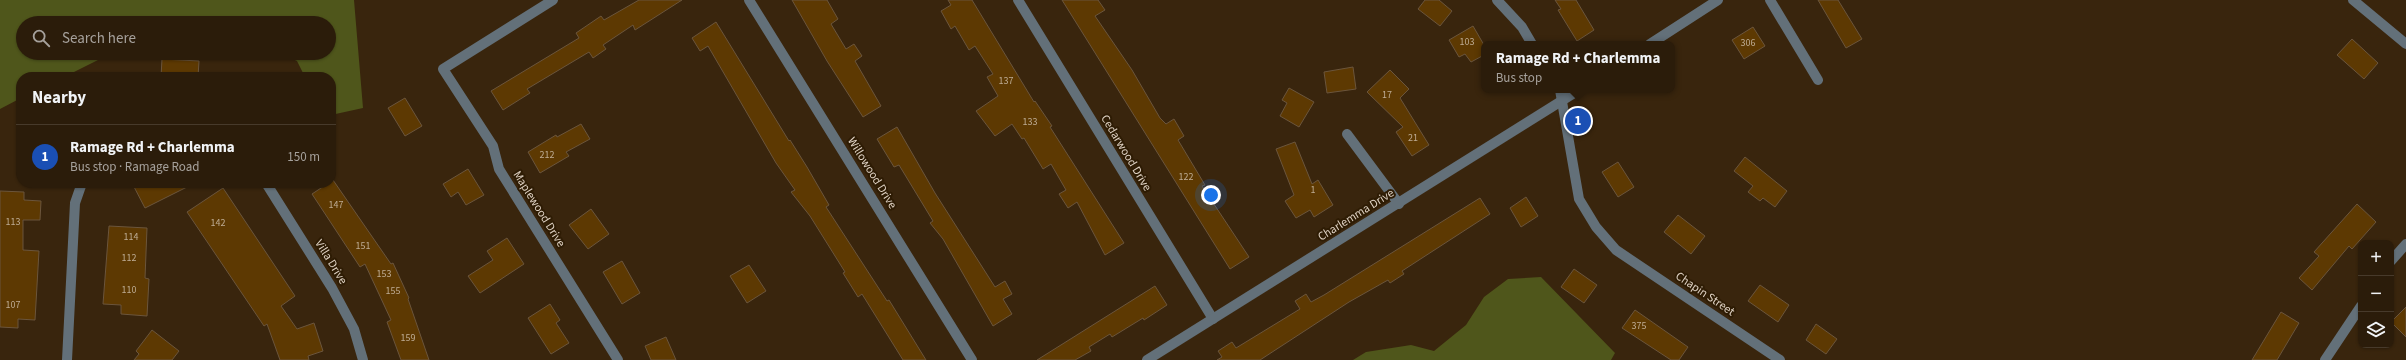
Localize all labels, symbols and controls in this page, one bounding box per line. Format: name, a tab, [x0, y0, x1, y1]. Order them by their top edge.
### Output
search box	[16, 16, 336, 60]
icon: search	[30, 27, 52, 49]
text: Search here	[62, 28, 136, 49]
house number: 103	[1460, 35, 1474, 49]
house number: 306	[1741, 36, 1755, 50]
popup	[1481, 41, 1675, 93]
text: Ramage Rd + Charlemma	[1496, 48, 1660, 69]
text: Bus stop	[1496, 69, 1542, 87]
house number: 137	[999, 74, 1013, 88]
text: Nearby	[32, 86, 86, 110]
house number: 17	[1382, 88, 1392, 102]
pin: 1	[1565, 106, 1591, 136]
street label: Cedarwood Drive	[1096, 112, 1156, 195]
house number: 133	[1023, 115, 1037, 129]
house number: 21	[1408, 131, 1418, 145]
street label: Willowood Drive	[843, 134, 901, 212]
text: Ramage Rd + Charlemma	[70, 137, 235, 158]
text: 1	[42, 148, 48, 166]
text: 150 m	[287, 148, 320, 166]
house number: 212	[540, 148, 554, 162]
text: Bus stop · Ramage Road	[70, 158, 199, 176]
street label: Maplewood Drive	[509, 168, 569, 251]
house number: 122	[1179, 170, 1193, 184]
house number: 1	[1311, 183, 1316, 197]
your location	[1201, 185, 1221, 205]
street label: Charlemma Drive	[1315, 185, 1397, 245]
house number: 147	[329, 198, 343, 212]
house number: 113	[6, 215, 20, 229]
house number: 142	[211, 216, 225, 230]
house number: 114	[124, 230, 138, 244]
street label: Villa Drive	[311, 236, 351, 288]
house number: 151	[356, 239, 370, 253]
map controls	[2358, 240, 2394, 348]
button: +	[2358, 240, 2394, 276]
house number: 112	[122, 251, 136, 265]
house number: 153	[377, 267, 391, 281]
street label: Chapin Street	[1672, 268, 1738, 320]
button: −	[2358, 276, 2394, 312]
house number: 110	[122, 283, 136, 297]
house number: 155	[386, 284, 400, 298]
house number: 107	[6, 298, 20, 312]
button: layers	[2358, 312, 2394, 348]
house number: 375	[1632, 319, 1646, 333]
house number: 159	[401, 331, 415, 345]

